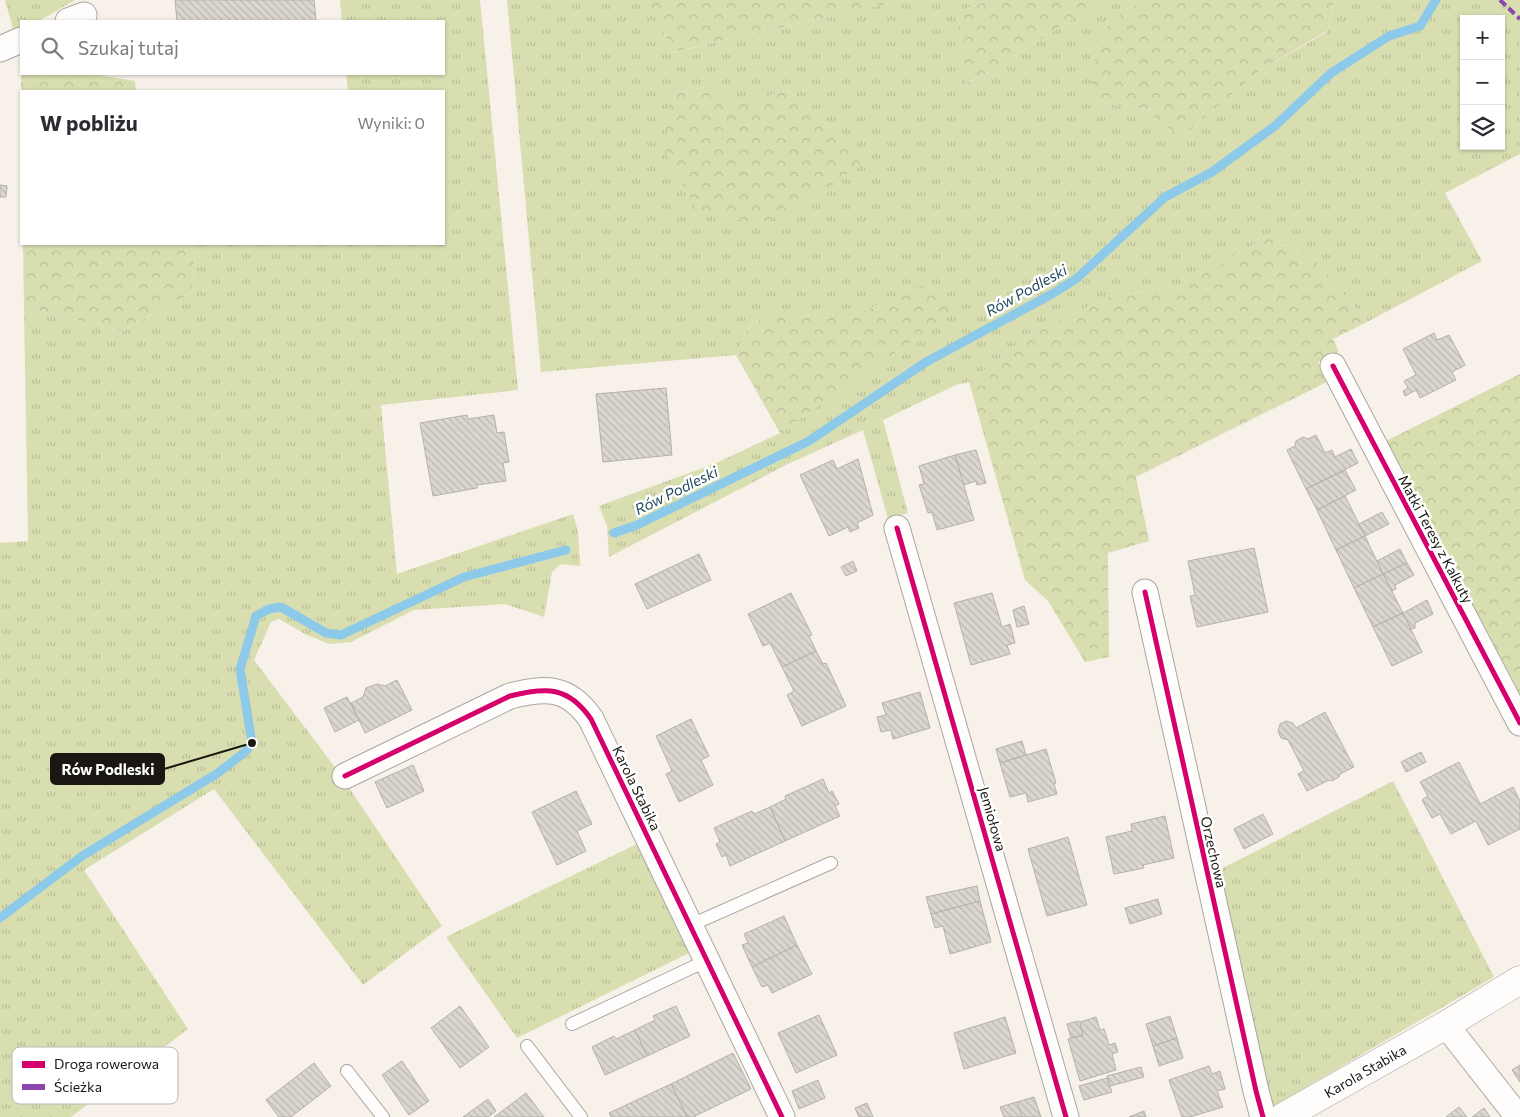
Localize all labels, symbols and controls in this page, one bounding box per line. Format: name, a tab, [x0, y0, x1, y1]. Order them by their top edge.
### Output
map controls	[1460, 15, 1505, 150]
button: +	[1460, 15, 1505, 60]
search box	[20, 20, 445, 75]
icon: search	[38, 34, 66, 62]
text: Szukaj tutaj	[78, 36, 179, 59]
button: −	[1460, 60, 1505, 105]
button: layers	[1460, 105, 1505, 150]
text: W pobliżu	[40, 110, 138, 135]
text: Wyniki: 0	[358, 113, 425, 132]
water label: Rów Podleski	[982, 260, 1071, 320]
water label: Rów Podleski	[631, 462, 722, 518]
street label: Matki Teresy z Kalkuty	[1395, 472, 1477, 606]
street label: Karola Stabika	[609, 743, 665, 833]
callout: Rów Podleski	[51, 754, 164, 784]
text: Rów Podleski	[62, 760, 154, 778]
street label: Jemiołowa	[976, 785, 1010, 853]
street label: Orzechowa	[1198, 815, 1230, 889]
street label: Karola Stabika	[1321, 1041, 1409, 1101]
legend	[12, 1047, 178, 1104]
text: Droga rowerowa	[54, 1055, 159, 1072]
text: Ścieżka	[54, 1078, 102, 1095]

